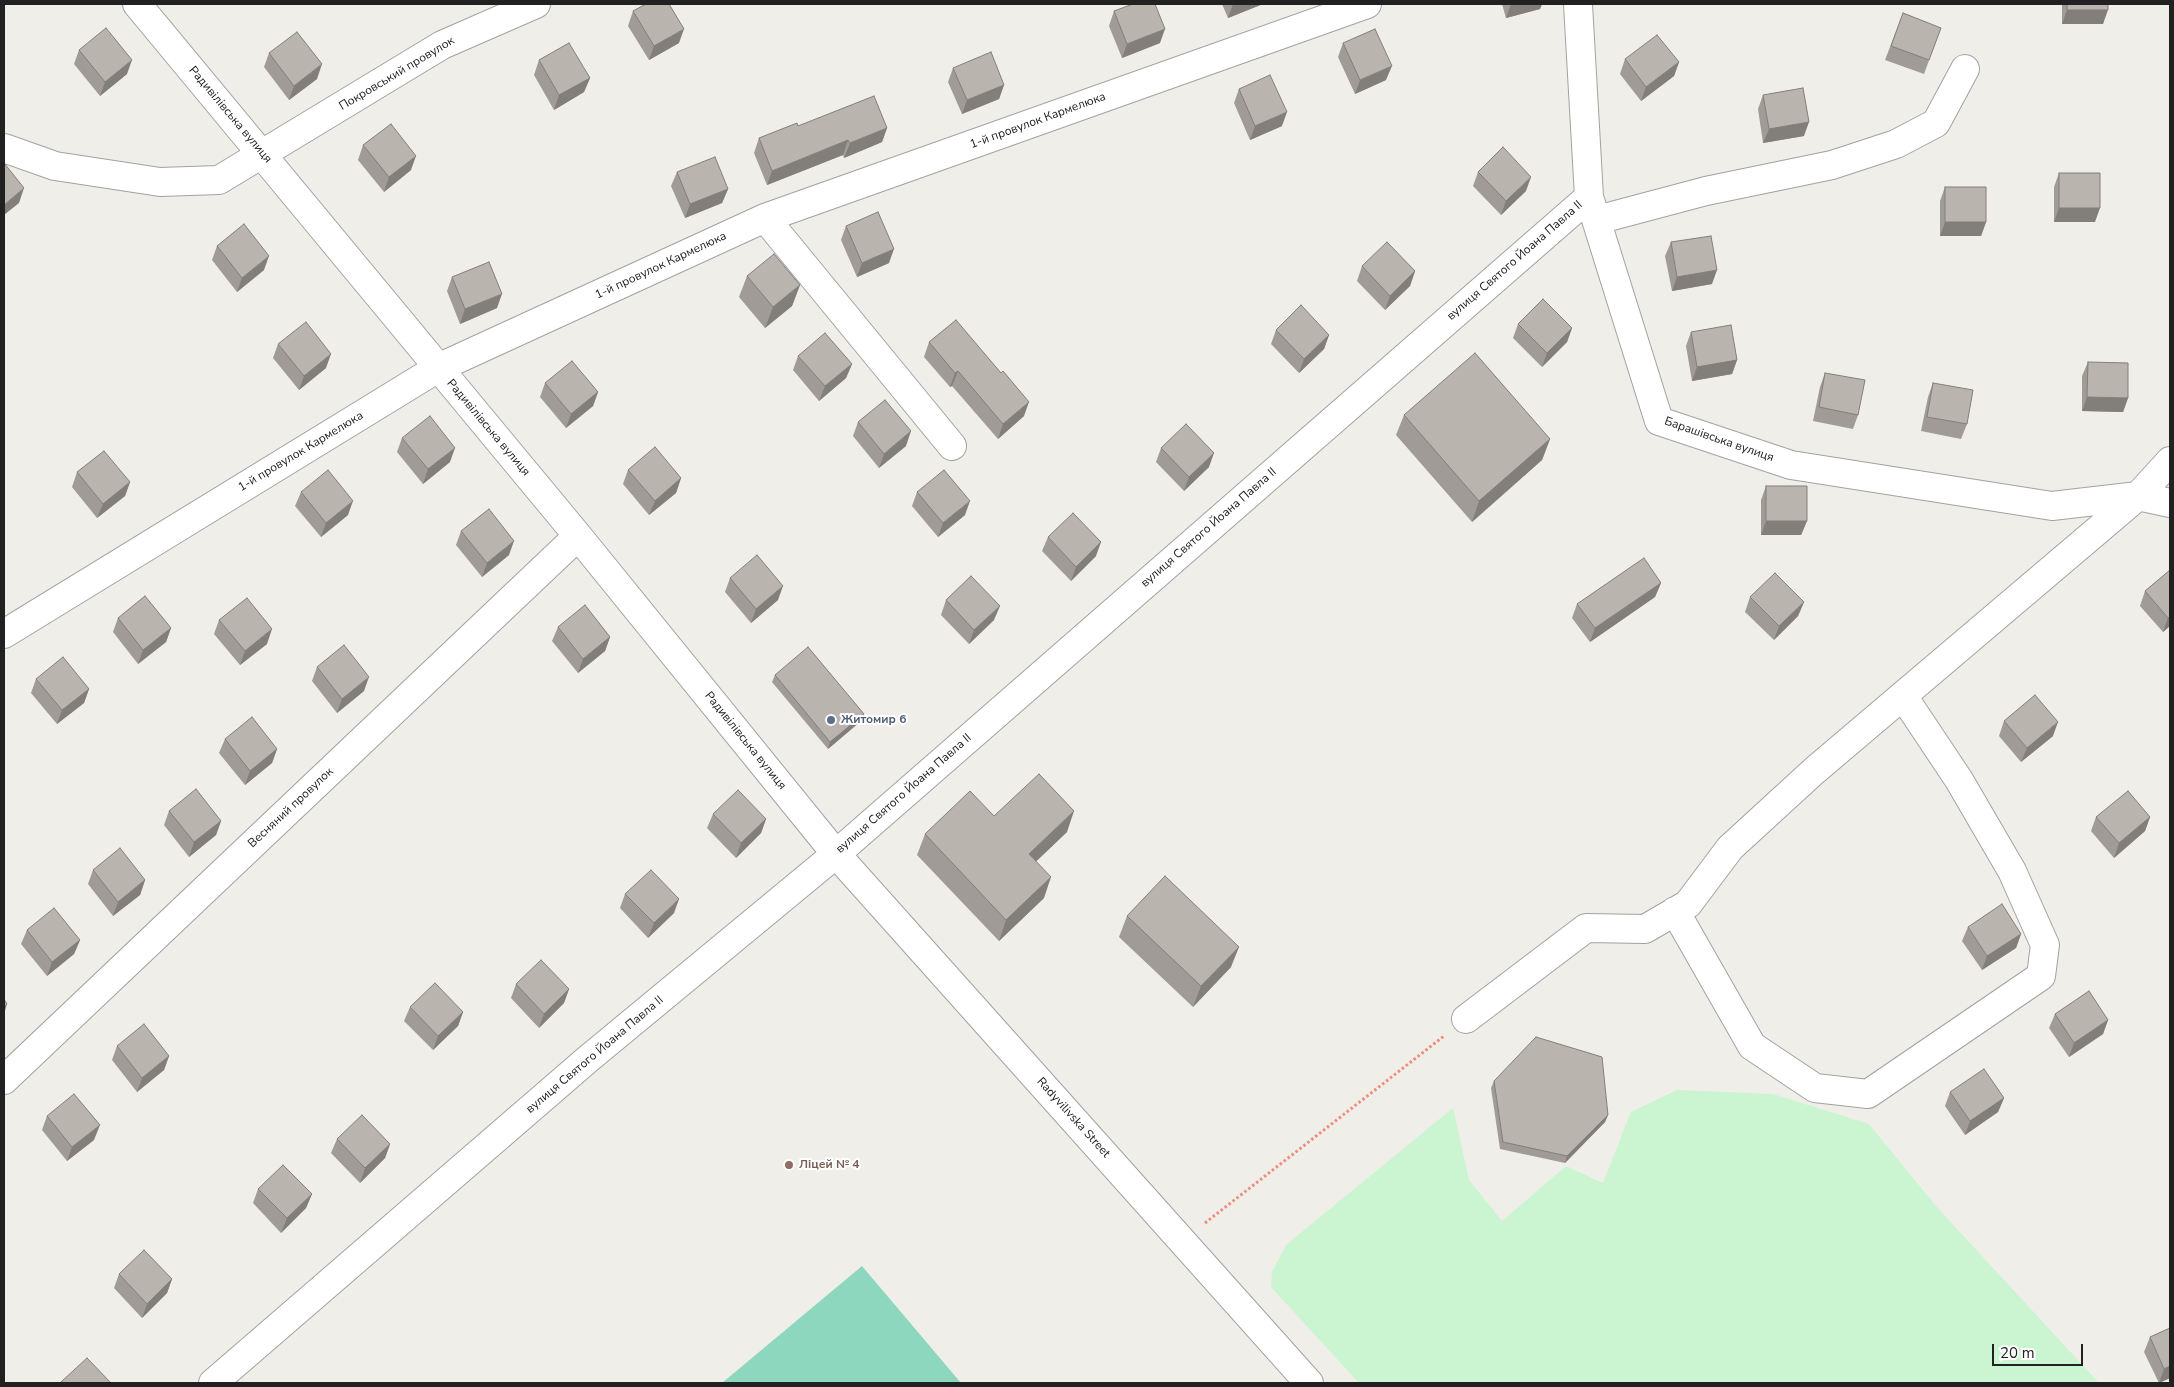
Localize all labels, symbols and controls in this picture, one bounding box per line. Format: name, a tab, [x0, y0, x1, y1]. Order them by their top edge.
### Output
street label: Покровський провулок	[337, 34, 457, 114]
street label: Радивілівська вулиця	[185, 64, 275, 166]
street label: 1-й провулок Кармелюка	[968, 90, 1108, 152]
street label: вулиця Святого Йоана Павла II	[1444, 198, 1586, 324]
street label: 1-й провулок Кармелюка	[593, 229, 729, 303]
street label: Радивілівська вулиця	[443, 377, 533, 479]
street label: 1-й провулок Кармелюка	[236, 409, 366, 495]
street label: Барашівська вулиця	[1662, 414, 1776, 466]
street label: вулиця Святого Йоана Павла II	[1138, 465, 1280, 591]
street label: Радивілівська вулиця	[701, 689, 789, 793]
place label: Житомир 6	[841, 713, 906, 727]
marker: Житомир 6	[825, 714, 837, 726]
street label: вулиця Святого Йоана Павла II	[833, 731, 975, 857]
street label: Весняний провулок	[245, 765, 337, 851]
street label: вулиця Святого Йоана Павла II	[523, 993, 667, 1117]
street label: Radyvilivska Street	[1033, 1075, 1113, 1161]
place label: Ліцей № 4	[799, 1158, 860, 1172]
marker: Ліцей № 4	[783, 1159, 795, 1171]
scale bar	[1994, 1334, 2085, 1366]
text: 20 m	[2000, 1343, 2035, 1363]

